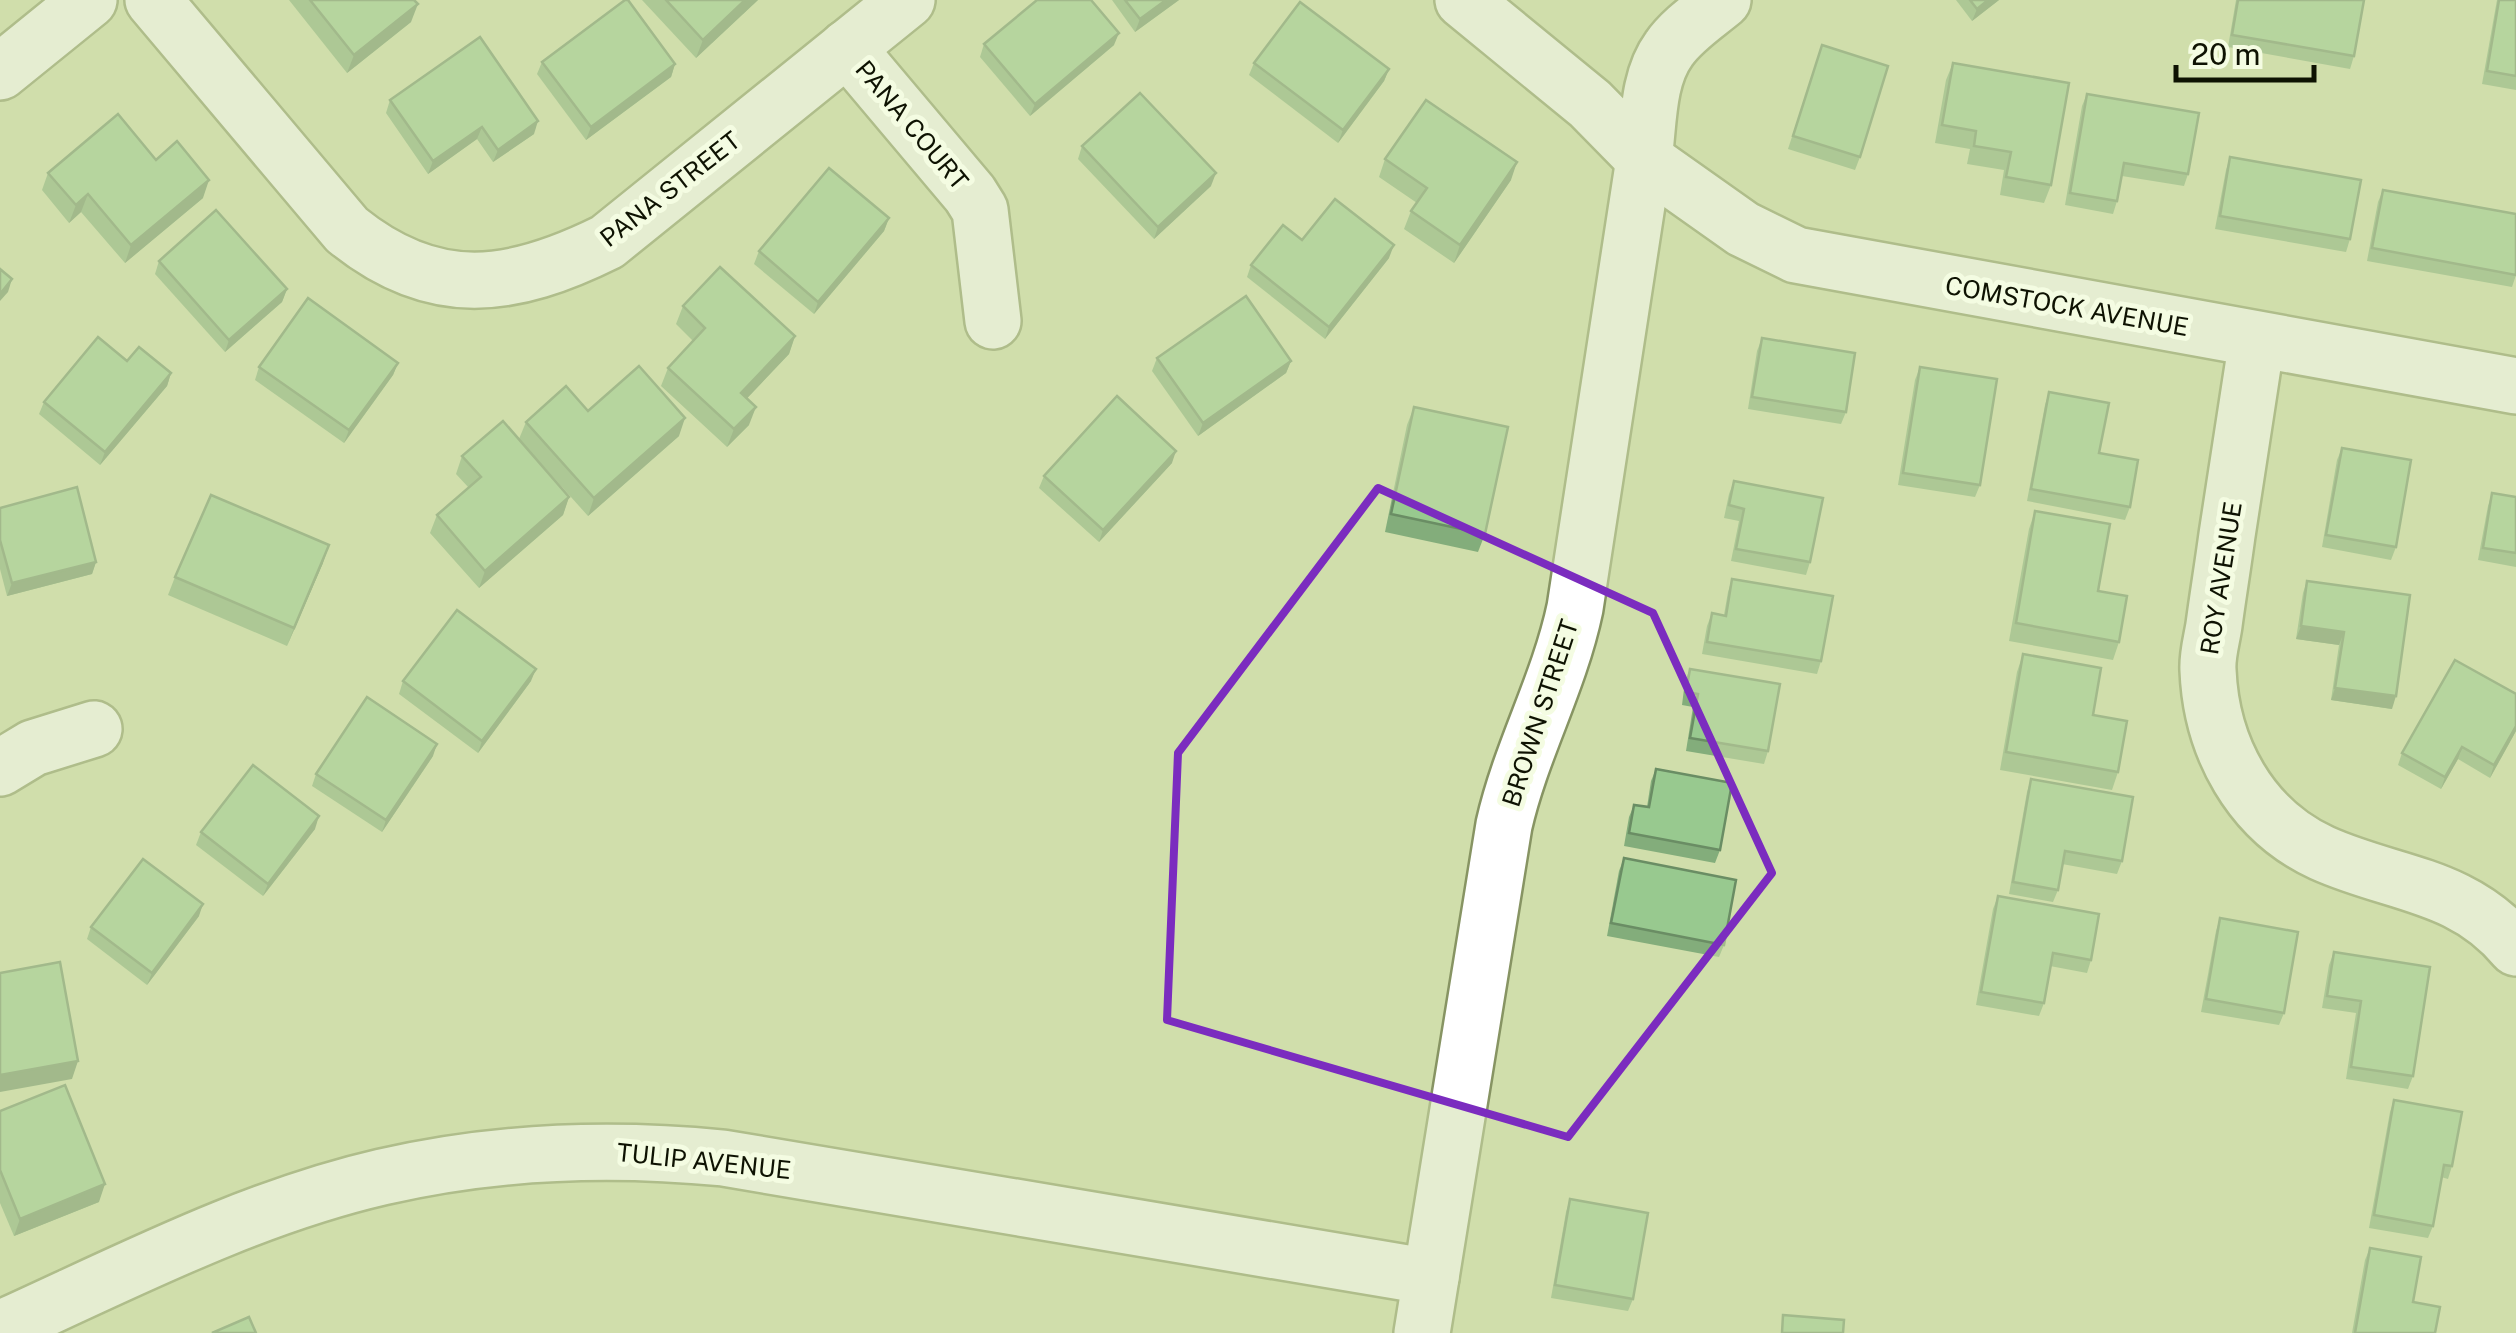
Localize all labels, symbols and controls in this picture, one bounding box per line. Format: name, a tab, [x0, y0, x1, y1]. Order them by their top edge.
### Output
scale bar	[2176, 20, 2314, 82]
text: 20 m	[2191, 36, 2260, 72]
street label: PANA COURT	[849, 54, 975, 196]
street label: PANA STREET	[594, 125, 746, 253]
street label: COMSTOCK AVENUE	[1943, 270, 2191, 342]
street label: ROY AVENUE	[2194, 499, 2248, 657]
street label: BROWN STREET	[1496, 616, 1584, 810]
street label: TULIP AVENUE	[615, 1137, 793, 1185]

